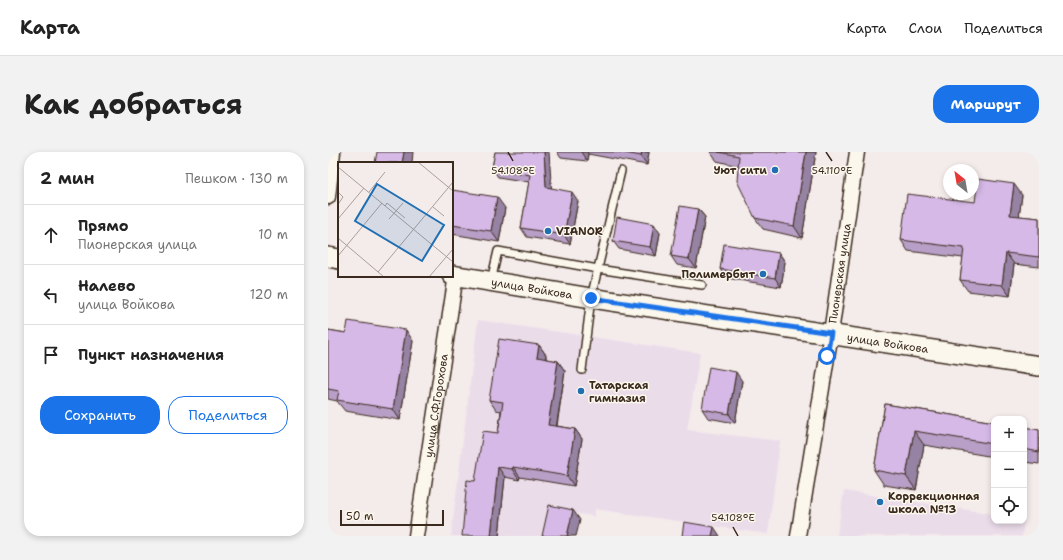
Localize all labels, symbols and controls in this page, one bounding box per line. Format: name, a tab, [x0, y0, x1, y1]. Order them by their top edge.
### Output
text: Карта	[20, 15, 80, 40]
text: Карта	[846, 19, 887, 37]
text: Слои	[909, 19, 942, 37]
text: Поделиться	[964, 19, 1043, 37]
text: Как добраться	[24, 85, 243, 123]
button: Маршрут	[933, 85, 1039, 123]
inset map	[338, 162, 453, 277]
place label: Уют сити	[713, 163, 767, 178]
text: 54.108°E	[491, 164, 535, 177]
text: 54.110°E	[812, 164, 852, 177]
north arrow	[943, 164, 979, 200]
marker: Уют сити	[770, 165, 780, 175]
text: 2 мин	[40, 167, 95, 189]
text: Пешком · 130 m	[185, 170, 288, 187]
text: Прямо	[78, 216, 128, 236]
street label: Пионерская улица	[825, 222, 854, 324]
icon: ahead	[40, 224, 62, 246]
place label: VIANOR	[556, 224, 603, 239]
text: 10 m	[258, 226, 288, 243]
marker: VIANOR	[543, 226, 553, 236]
text: Пионерская улица	[78, 236, 197, 253]
place label: Полимербыт	[682, 267, 755, 282]
marker: Полимербыт	[758, 269, 768, 279]
street label: улица Войкова	[490, 274, 574, 302]
text: Налево	[78, 276, 136, 296]
icon: left	[40, 284, 62, 306]
text: 120 m	[250, 286, 288, 303]
route end	[582, 289, 600, 307]
text: улица Войкова	[78, 296, 175, 313]
street label: улица Войкова	[846, 329, 930, 357]
icon: arrive	[40, 344, 62, 366]
text: Пункт назначения	[78, 345, 224, 365]
route start	[818, 347, 836, 365]
street label: улица С.Ф.Горохова	[421, 352, 451, 458]
place label: Татарская гимназия	[589, 378, 649, 406]
marker: Татарская гимназия	[576, 386, 586, 396]
button: Сохранить	[40, 396, 160, 434]
button: Поделиться	[168, 396, 288, 434]
map controls	[991, 416, 1027, 524]
button: +	[991, 416, 1027, 452]
button: −	[991, 452, 1027, 488]
button: locate	[991, 488, 1027, 524]
place label: Коррекционная школа №13	[888, 489, 980, 517]
marker: Коррекционная школа №13	[875, 497, 885, 507]
scale bar	[340, 508, 444, 527]
text: 50 m	[346, 509, 374, 524]
text: 54.108°E	[711, 511, 755, 524]

